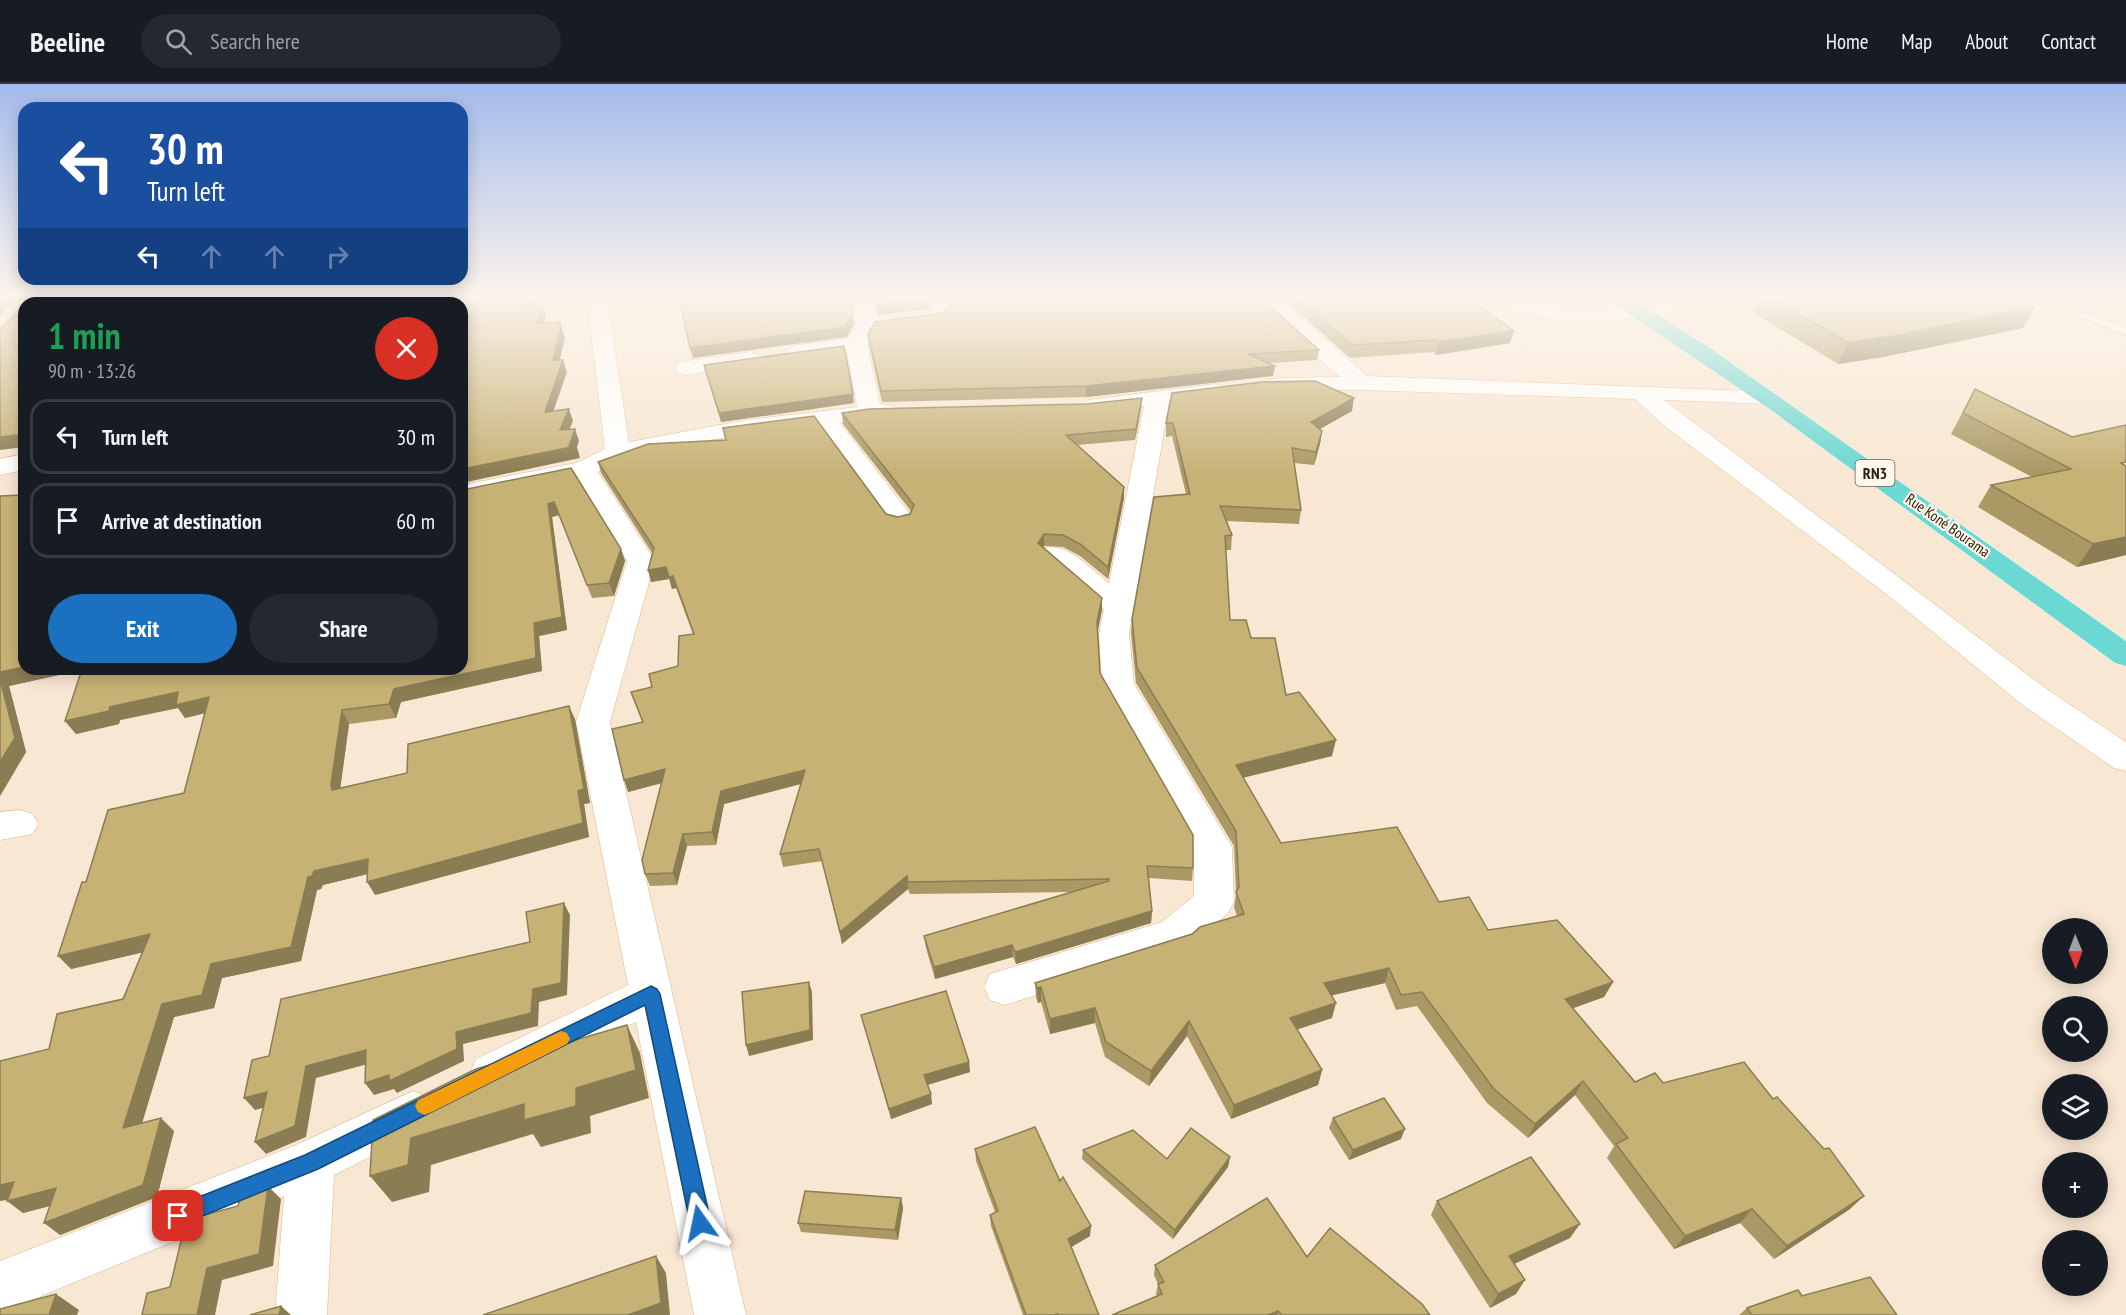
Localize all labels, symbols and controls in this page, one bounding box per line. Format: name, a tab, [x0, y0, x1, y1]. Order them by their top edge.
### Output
search box	[141, 14, 561, 68]
text: Beeline	[30, 23, 105, 60]
icon: search	[162, 25, 195, 58]
text: Search here	[210, 27, 300, 55]
text: Home	[1826, 28, 1868, 55]
text: Map	[1901, 28, 1932, 55]
text: About	[1965, 28, 2008, 55]
text: Contact	[2041, 28, 2096, 55]
text: 30 m	[147, 121, 224, 176]
icon: left	[48, 126, 126, 204]
text: Turn left	[147, 174, 225, 208]
icon: left	[132, 240, 165, 273]
icon: ahead	[195, 240, 228, 273]
icon: ahead	[258, 240, 291, 273]
icon: right	[321, 240, 354, 273]
text: 1 min	[48, 312, 121, 359]
button: close	[375, 317, 438, 380]
text: 90 m · 13:26	[48, 358, 136, 384]
icon: left	[51, 420, 84, 453]
text: Turn left	[102, 423, 168, 451]
text: 30 m	[396, 423, 435, 451]
road number: RN3	[1856, 460, 1894, 486]
street label: Rue Koné Bourama	[1902, 489, 1994, 561]
icon: arrive	[51, 504, 84, 537]
text: Arrive at destination	[102, 507, 262, 535]
text: 60 m	[396, 507, 435, 535]
button: Exit	[48, 594, 237, 663]
button: Share	[249, 594, 438, 663]
north arrow	[2042, 918, 2108, 984]
map controls	[2042, 918, 2108, 1296]
button: search	[2042, 996, 2108, 1062]
button: layers	[2042, 1074, 2108, 1140]
button: +	[2042, 1152, 2108, 1218]
pin	[152, 1190, 203, 1241]
position arrow	[668, 1191, 732, 1255]
icon: arrive	[161, 1199, 194, 1232]
button: −	[2042, 1230, 2108, 1296]

